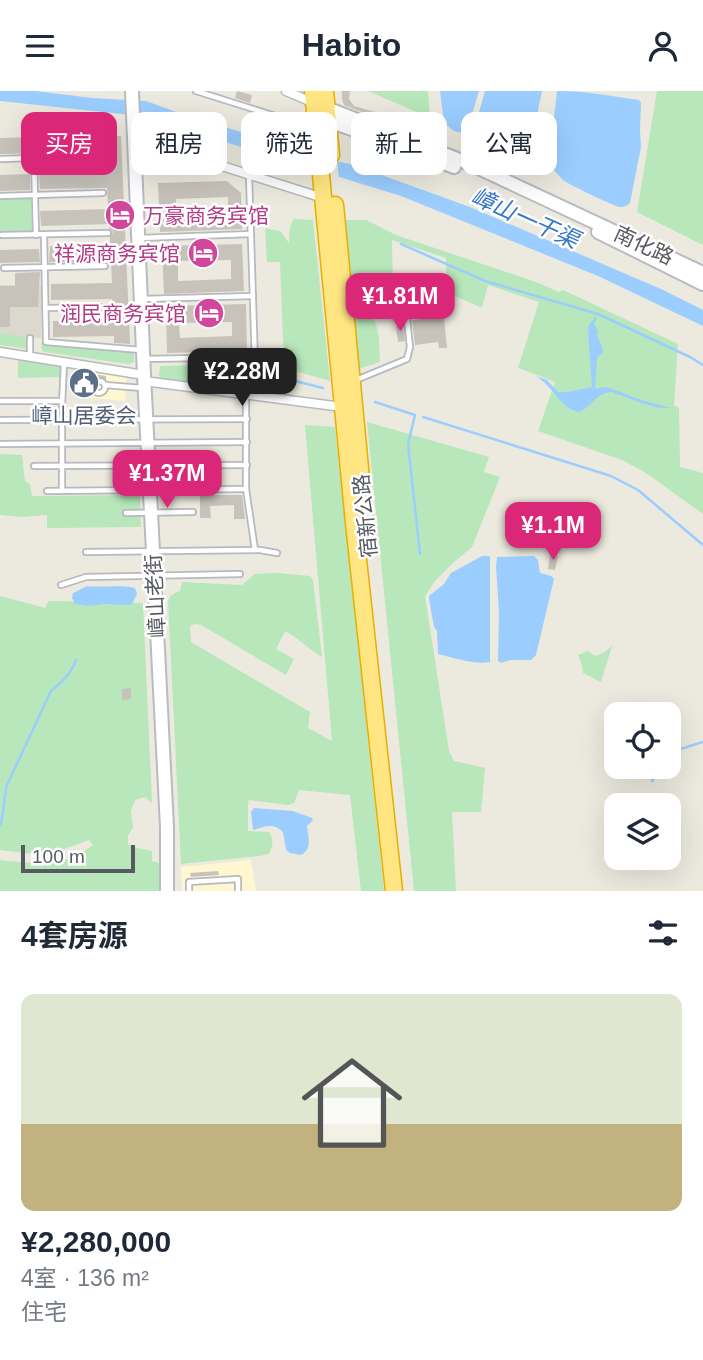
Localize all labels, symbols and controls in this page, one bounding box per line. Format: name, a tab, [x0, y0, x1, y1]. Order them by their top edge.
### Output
icon: menu	[21, 27, 59, 65]
text: Habito	[302, 27, 401, 63]
icon: person	[644, 27, 682, 65]
chip: 买房	[21, 112, 117, 175]
chip: 租房	[131, 112, 227, 175]
chip: 筛选	[241, 112, 337, 175]
chip: 新上	[351, 112, 447, 175]
chip: 公寓	[461, 112, 557, 175]
water label: 嶂山一干渠	[467, 183, 586, 254]
hotel icon: 万豪商务宾馆	[103, 198, 137, 232]
place label: 万豪商务宾馆	[143, 204, 269, 227]
street label: 南化路	[611, 221, 677, 269]
hotel icon: 祥源商务宾馆	[186, 236, 220, 270]
place label: 祥源商务宾馆	[54, 242, 180, 265]
pin: ¥1.81M	[343, 273, 457, 333]
text: ¥1.81M	[362, 283, 438, 309]
hotel icon: 润民商务宾馆	[192, 296, 226, 330]
place label: 润民商务宾馆	[60, 302, 186, 325]
pin: ¥2.28M	[185, 349, 299, 408]
text: ¥2.28M	[204, 358, 280, 384]
public building icon: 嶂山居委会	[67, 366, 101, 400]
place label: 嶂山居委会	[32, 404, 137, 427]
pin: ¥1.37M	[110, 451, 224, 510]
text: ¥1.37M	[129, 460, 205, 486]
street label: 宿新公路	[349, 473, 381, 559]
pin: ¥1.1M	[504, 503, 602, 562]
text: ¥1.1M	[521, 512, 585, 538]
street label: 嶂山老街	[141, 553, 169, 639]
map controls	[604, 702, 681, 870]
button: locate	[604, 702, 681, 779]
button: layers	[604, 793, 681, 870]
scale bar	[21, 842, 135, 874]
text: 100 m	[32, 846, 85, 867]
icon: filters	[644, 914, 682, 952]
text: 4套房源	[21, 919, 128, 952]
icon: home	[289, 1040, 415, 1166]
text: ¥2,280,000	[21, 1225, 171, 1258]
text: 4室 · 136 m²	[21, 1265, 149, 1291]
text: 住宅	[21, 1299, 67, 1325]

